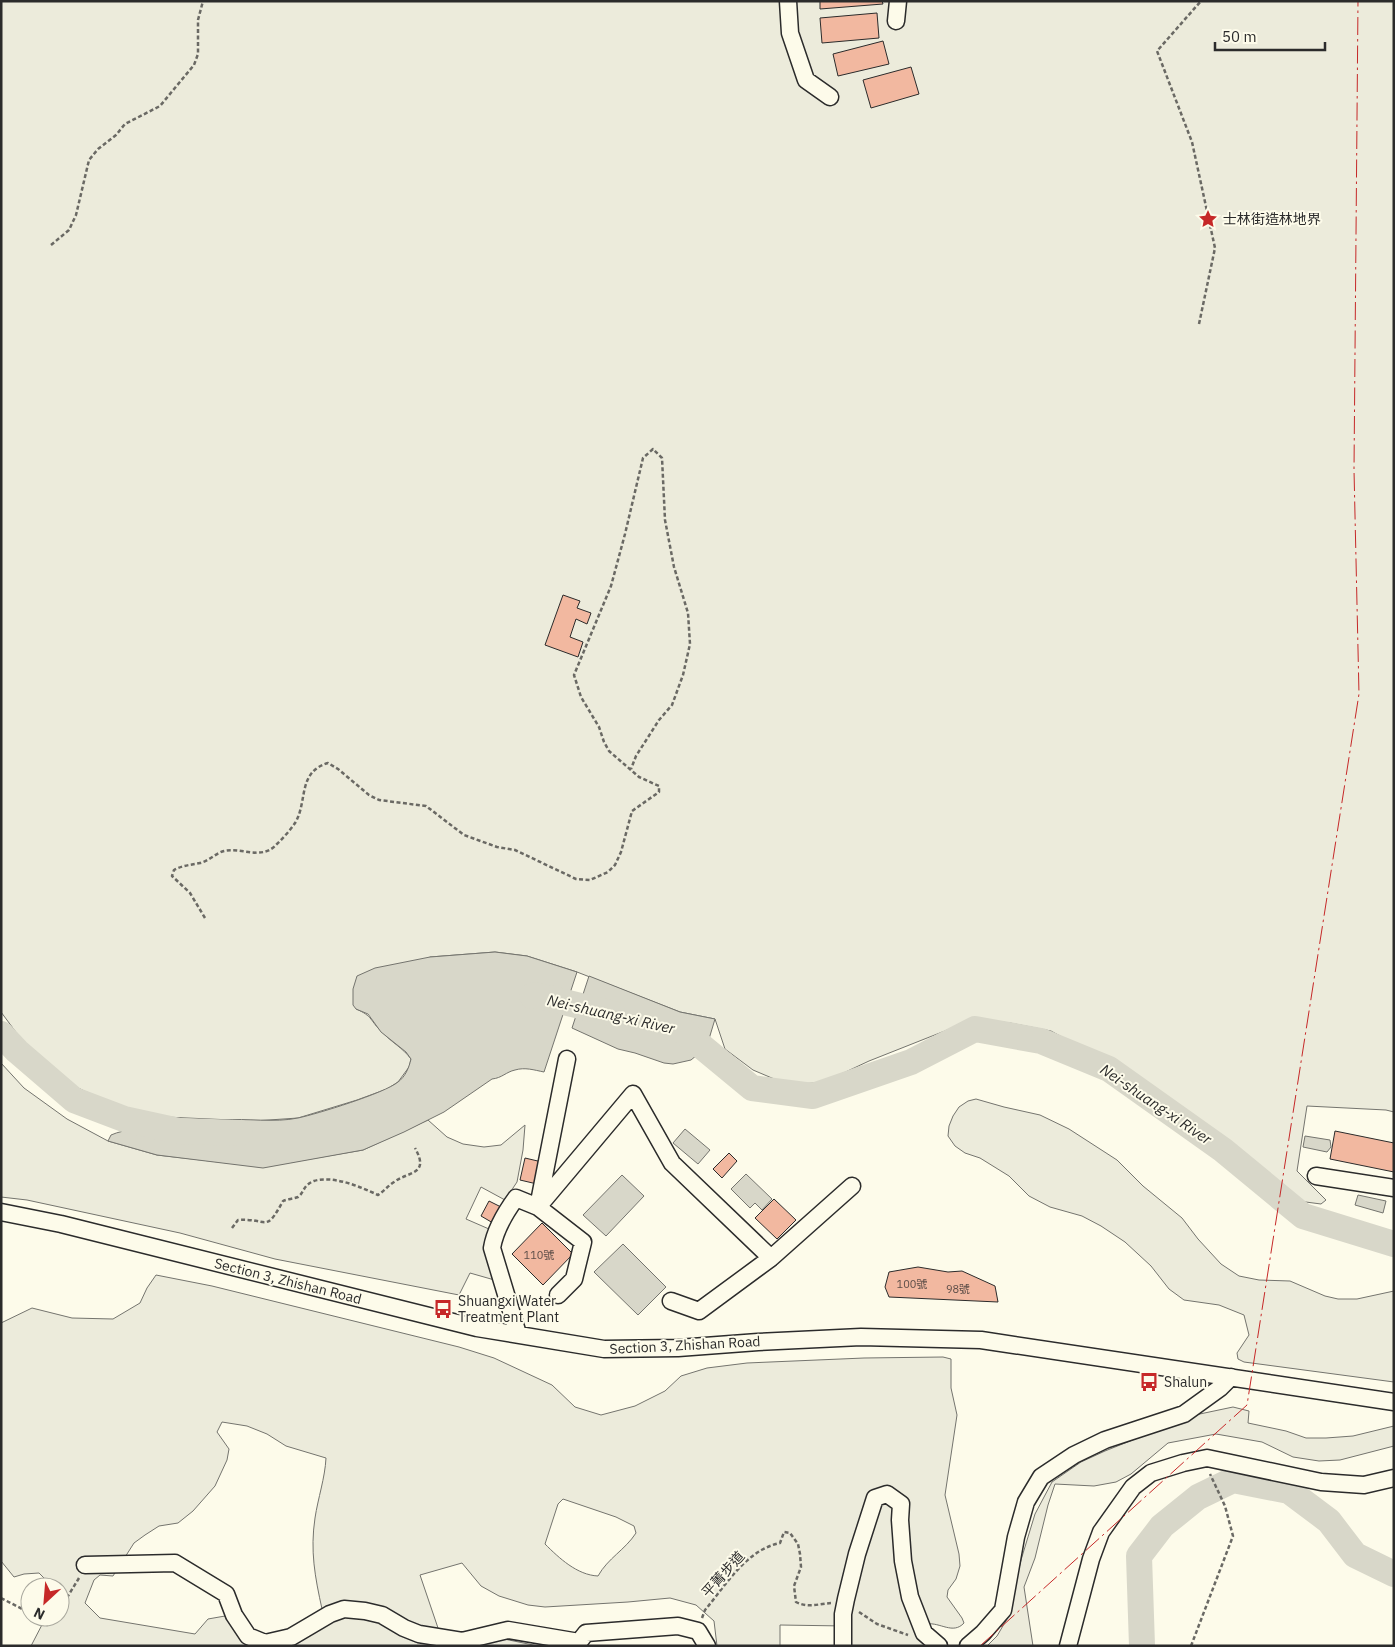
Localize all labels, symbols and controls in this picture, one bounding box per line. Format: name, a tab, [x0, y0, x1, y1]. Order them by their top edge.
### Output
scale bar	[1215, 20, 1325, 52]
text: 50 m	[1222, 27, 1257, 46]
place icon: 士林街造林地界	[1197, 208, 1219, 230]
place label: 士林街造林地界	[1223, 210, 1321, 228]
water label: Nei-shuang-xi River	[545, 990, 677, 1038]
water label: Nei-shuang-xi River	[1097, 1060, 1216, 1149]
house number: 110號	[524, 1248, 554, 1262]
street label: Section 3, Zhishan Road	[212, 1254, 364, 1308]
house number: 100號	[897, 1277, 927, 1291]
house number: 98號	[946, 1282, 970, 1296]
place label: Shuangxi Water Treatment Plant	[458, 1292, 559, 1326]
bus stop icon: Shuangxi Water Treatment Plant	[432, 1298, 454, 1320]
street label: Section 3, Zhishan Road	[609, 1332, 761, 1358]
bus stop icon: Shalun	[1138, 1371, 1160, 1393]
place label: Shalun	[1164, 1373, 1207, 1391]
street label: 平菁步道	[698, 1547, 748, 1601]
north arrow	[20, 1577, 70, 1627]
text: N	[31, 1603, 48, 1624]

